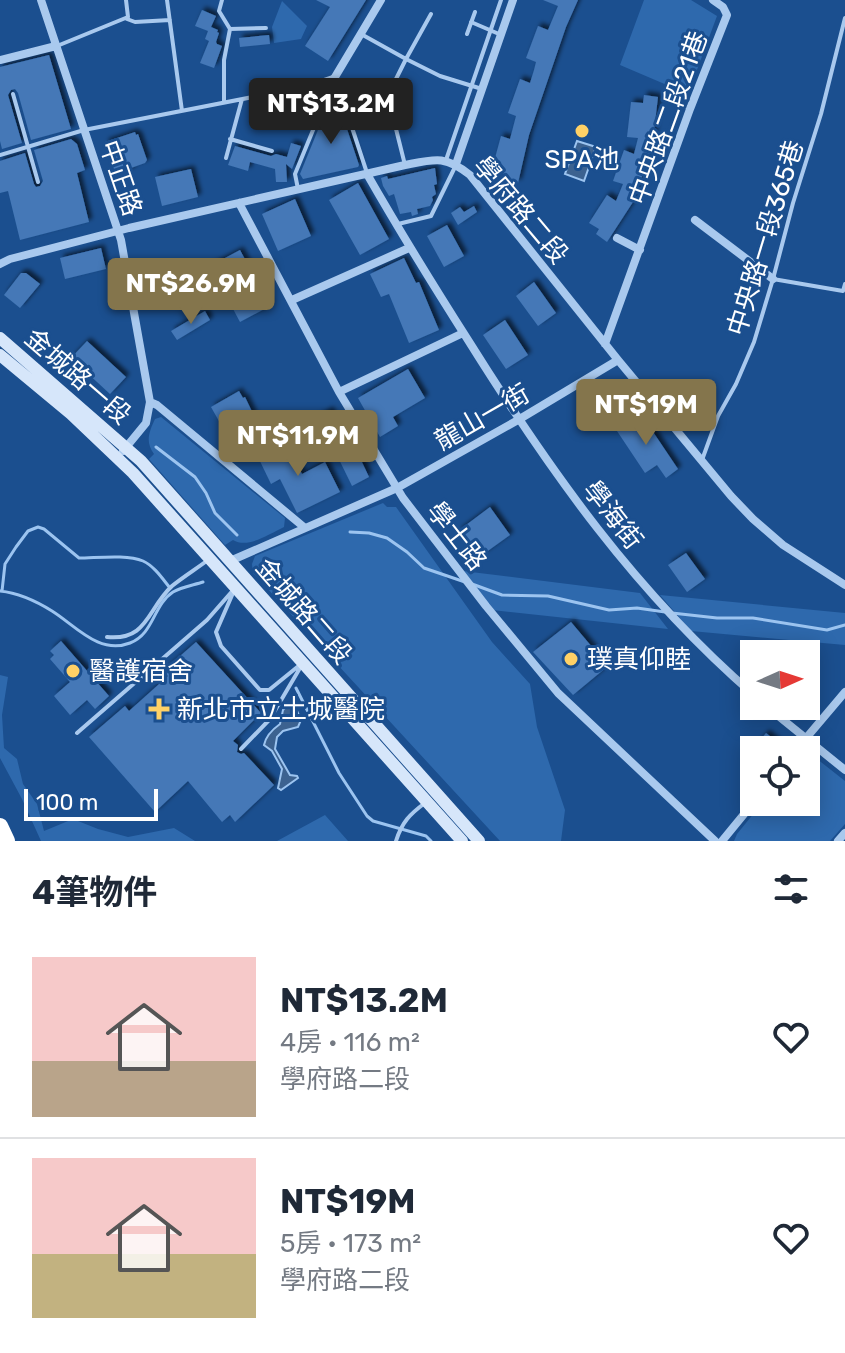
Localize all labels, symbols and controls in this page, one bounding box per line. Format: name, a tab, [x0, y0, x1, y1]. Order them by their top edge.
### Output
street label: 中央路二段21巷	[623, 27, 714, 209]
pin: NT$13.2M	[248, 78, 414, 146]
text: NT$13.2M	[267, 88, 395, 119]
marker: SPA池	[573, 122, 591, 140]
street label: 中正路	[93, 136, 148, 220]
street label: 中央路一段365巷	[721, 137, 810, 340]
place label: SPA池	[544, 144, 620, 175]
street label: 學府路二段	[467, 151, 574, 270]
pin: NT$26.9M	[108, 258, 274, 326]
text: NT$26.9M	[126, 268, 256, 299]
street label: 金城路一段	[18, 322, 137, 431]
street label: 龍山一街	[429, 378, 535, 457]
pin: NT$19M	[581, 379, 711, 447]
text: NT$19M	[594, 389, 698, 420]
pin: NT$11.9M	[215, 410, 381, 478]
text: NT$11.9M	[237, 420, 359, 451]
street label: 學海街	[576, 475, 649, 556]
street label: 學士路	[420, 496, 493, 577]
street label: 金城路二段	[249, 552, 358, 671]
north arrow	[740, 640, 820, 720]
map controls	[740, 640, 820, 816]
place label: 璞真仰睦	[587, 644, 691, 675]
marker: 璞真仰睦	[562, 650, 580, 668]
place label: 醫護宿舍	[89, 656, 193, 687]
marker: 醫護宿舍	[64, 662, 82, 680]
place label: 新北市立土城醫院	[177, 694, 385, 725]
marker: 新北市立土城醫院	[148, 698, 170, 720]
button: locate	[740, 736, 820, 816]
scale bar	[24, 785, 158, 821]
text: 100 m	[36, 789, 98, 816]
icon: filters	[769, 867, 813, 911]
text: 4筆物件	[32, 872, 157, 913]
text: NT$13.2M	[280, 980, 448, 1021]
icon: home	[96, 989, 192, 1085]
icon: heart	[769, 1015, 813, 1059]
text: 4房 · 116 m²	[280, 1027, 420, 1058]
text: 學府路二段	[280, 1064, 410, 1095]
text: NT$19M	[280, 1181, 415, 1222]
icon: home	[96, 1190, 192, 1286]
icon: heart	[769, 1216, 813, 1260]
text: 5房 · 173 m²	[280, 1228, 421, 1259]
text: 學府路二段	[280, 1265, 410, 1296]

